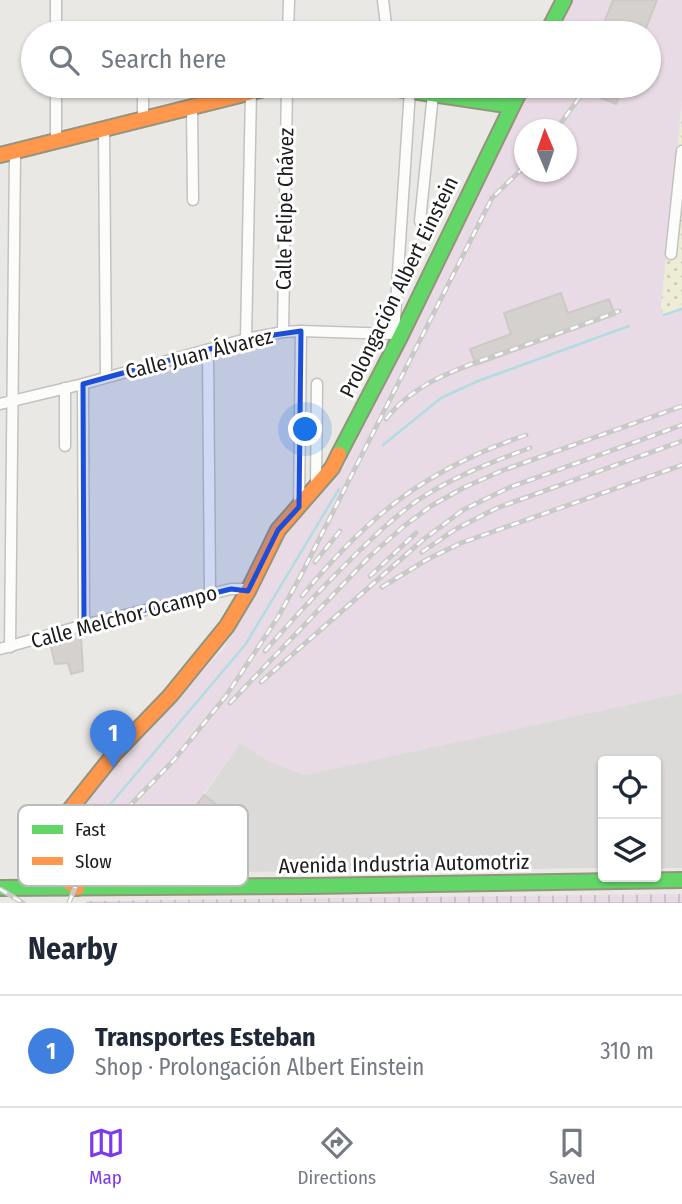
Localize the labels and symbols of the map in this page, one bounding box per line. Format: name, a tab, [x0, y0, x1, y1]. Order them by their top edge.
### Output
north arrow	[514, 119, 577, 182]
street label: Calle Felipe Chávez	[271, 128, 299, 290]
street label: Prolongación Albert Einstein	[334, 172, 464, 402]
street label: Calle Juan Álvarez	[123, 323, 275, 385]
your location	[288, 412, 322, 446]
street label: Calle Melchor Ocampo	[28, 580, 220, 654]
pin: 1	[90, 710, 136, 768]
legend	[18, 805, 248, 886]
text: Fast	[75, 818, 106, 841]
street label: Avenida Industria Automotriz	[278, 849, 530, 879]
text: Slow	[75, 850, 112, 873]

